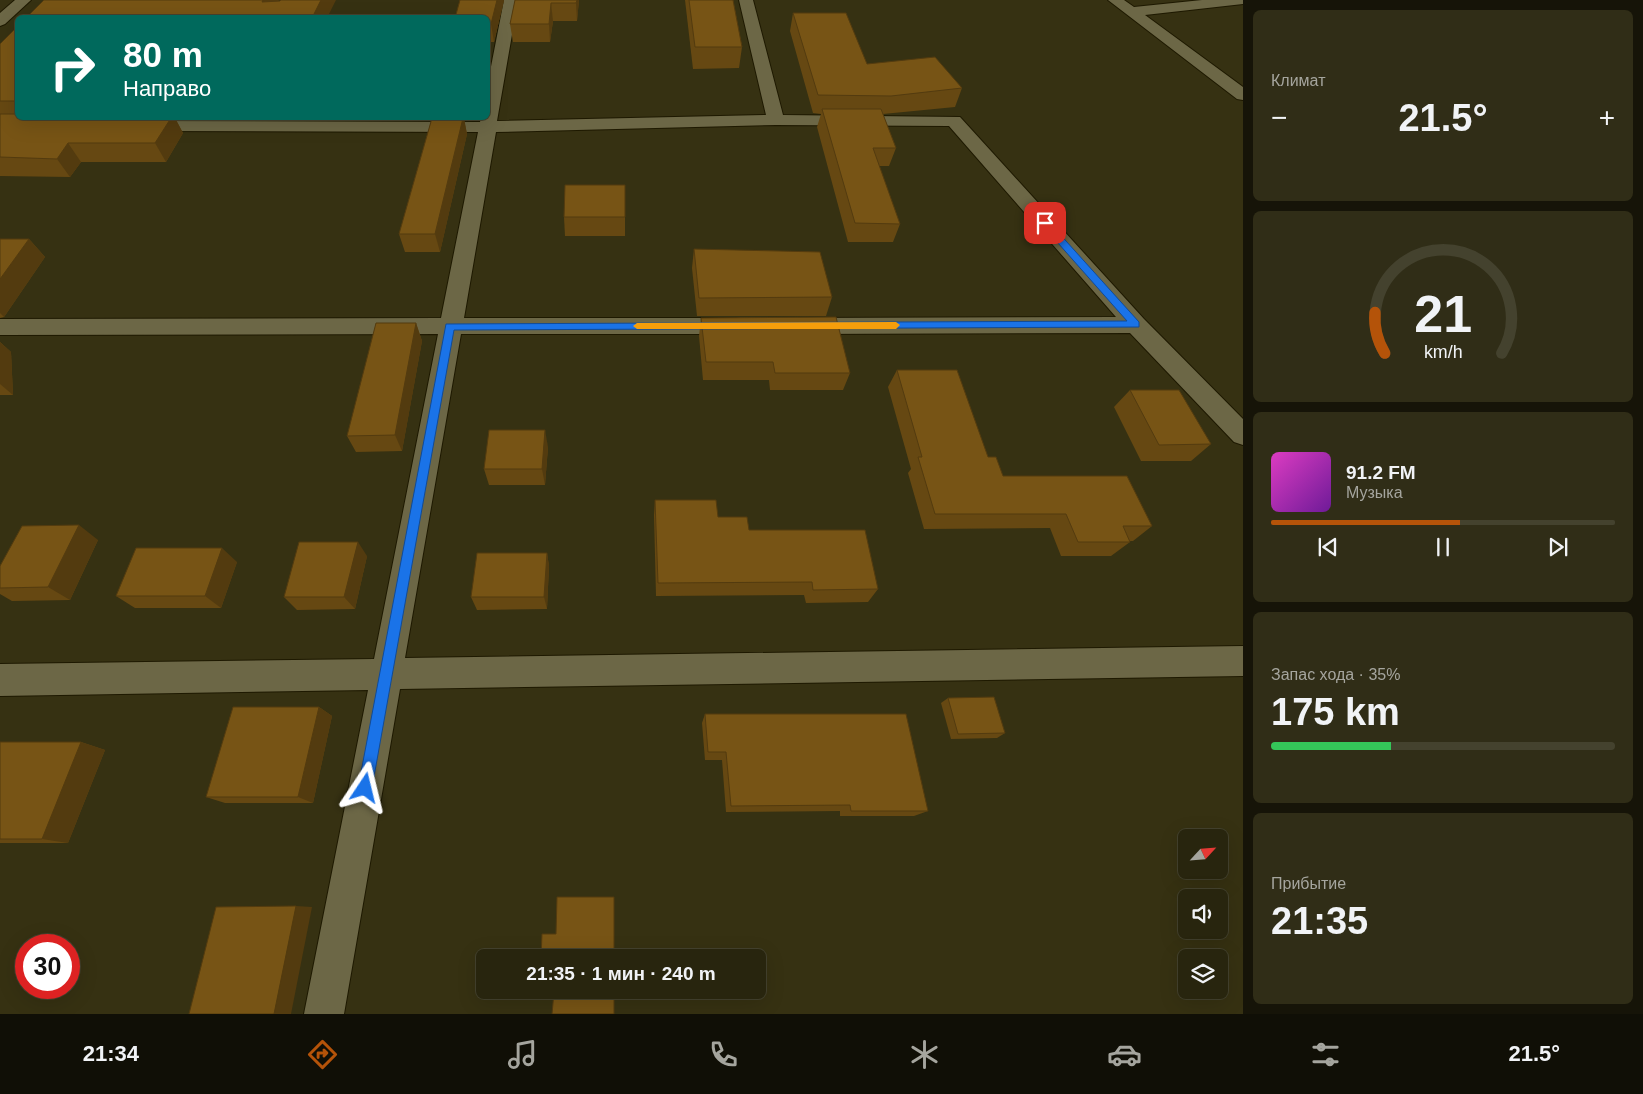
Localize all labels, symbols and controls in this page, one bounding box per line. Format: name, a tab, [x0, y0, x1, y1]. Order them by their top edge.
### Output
icon: right	[40, 35, 105, 100]
text: 80 m	[123, 35, 203, 74]
text: Климат	[1271, 72, 1325, 89]
text: Направо	[123, 76, 211, 101]
text: 21.5°	[1398, 97, 1488, 139]
text: −	[1271, 102, 1287, 133]
text: +	[1599, 102, 1615, 133]
pin	[1024, 202, 1066, 244]
icon: arrive	[1031, 209, 1059, 237]
text: 21	[1414, 285, 1472, 343]
text: km/h	[1424, 342, 1462, 362]
text: 91.2 FM	[1346, 462, 1416, 483]
text: Музыка	[1346, 484, 1403, 501]
icon: previous	[1314, 533, 1342, 561]
icon: pause	[1429, 533, 1457, 561]
icon: next	[1544, 533, 1572, 561]
text: Запас хода · 35%	[1271, 666, 1400, 683]
text: 175 km	[1271, 691, 1400, 733]
position arrow	[338, 761, 390, 813]
north arrow	[1178, 829, 1228, 879]
map controls	[1178, 829, 1228, 999]
text: Прибытие	[1271, 875, 1346, 892]
button: sound	[1178, 889, 1228, 939]
text: 21:35	[1271, 900, 1368, 942]
speed limit sign: 30	[15, 934, 80, 999]
button: layers	[1178, 949, 1228, 999]
text: 21:35 · 1 мин · 240 m	[526, 963, 716, 984]
icon: directions	[305, 1037, 340, 1072]
icon: music	[505, 1037, 540, 1072]
icon: phone	[706, 1037, 741, 1072]
icon: climate	[907, 1037, 942, 1072]
icon: car	[1107, 1037, 1142, 1072]
icon: filters	[1308, 1037, 1343, 1072]
text: 21:34	[83, 1041, 139, 1066]
text: 21.5°	[1508, 1041, 1560, 1066]

